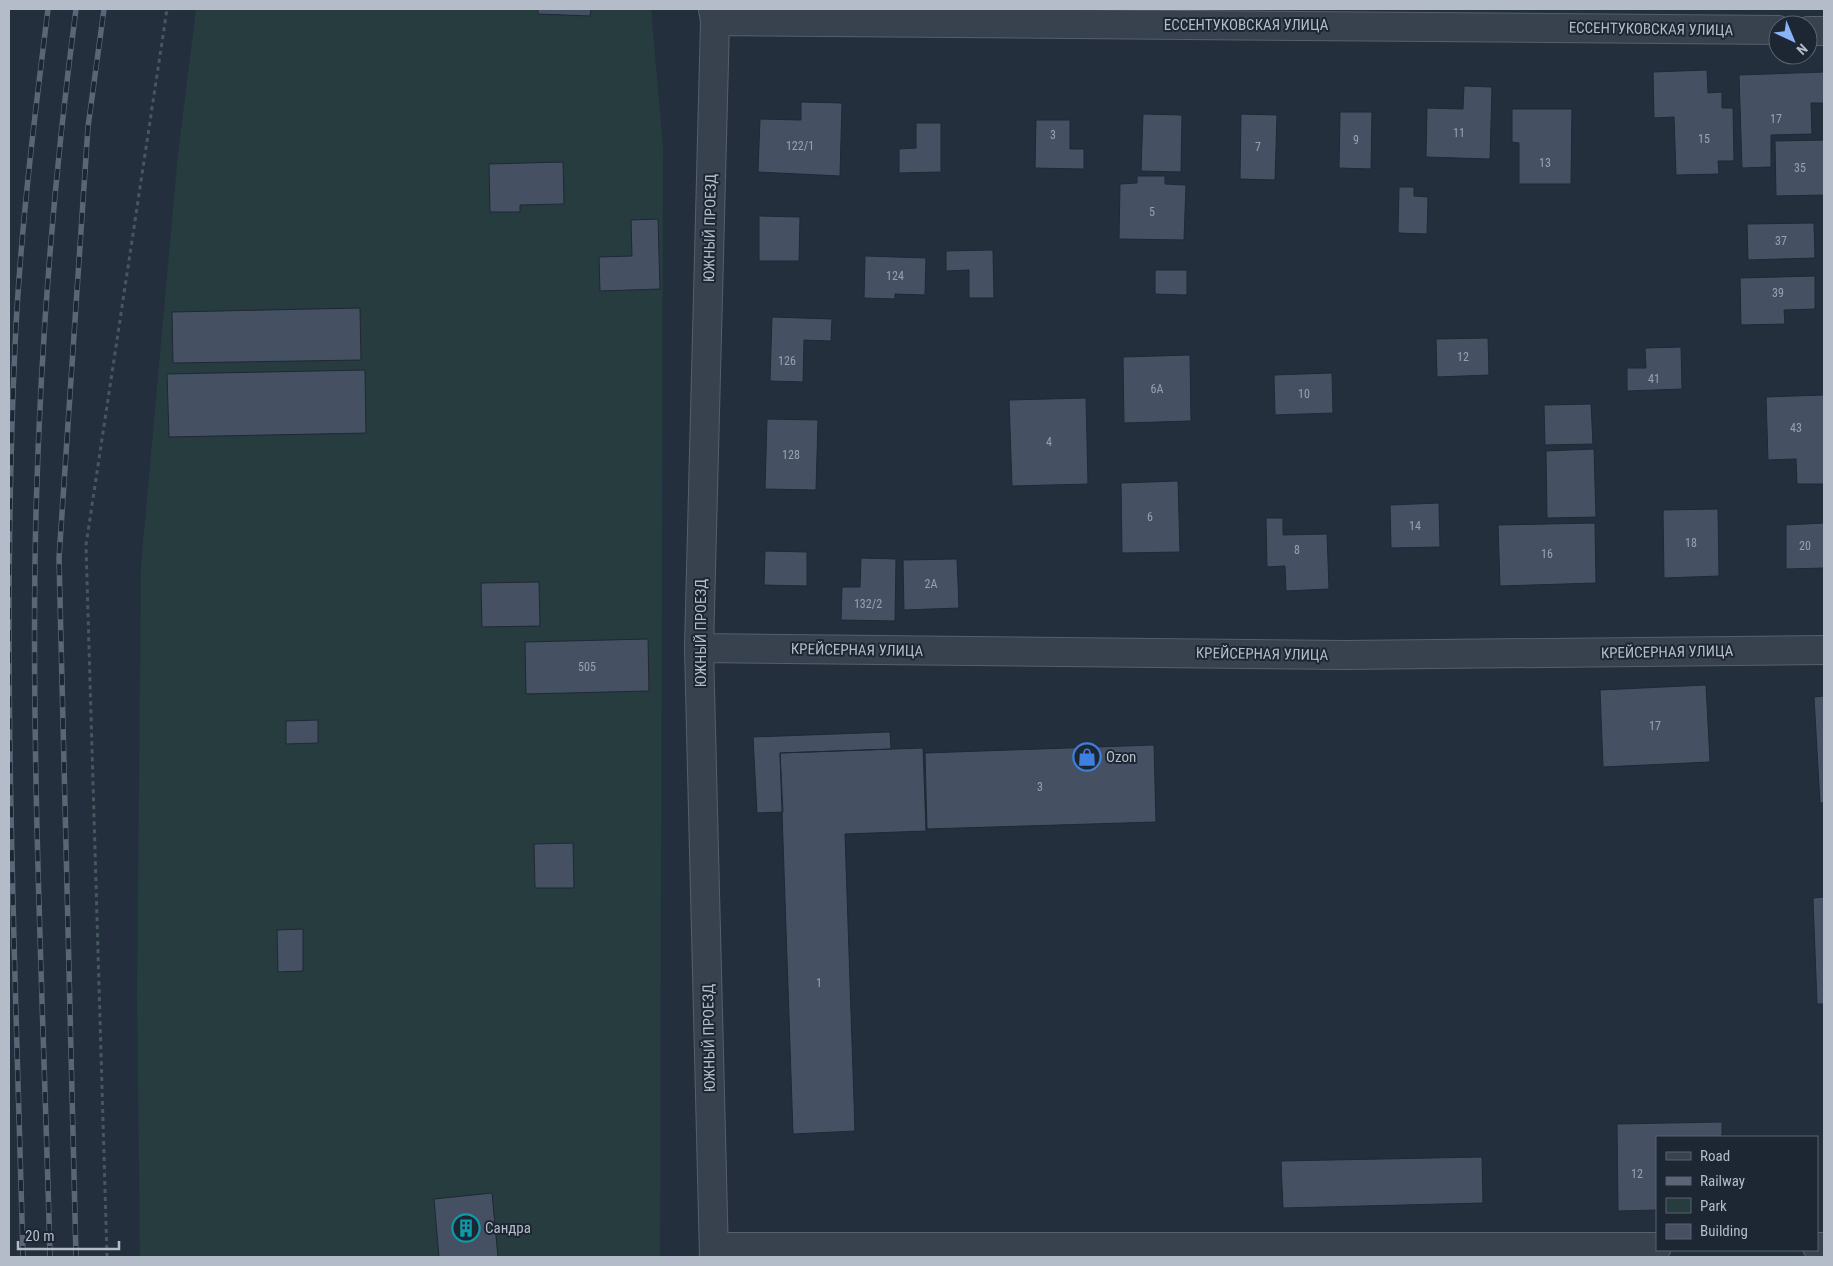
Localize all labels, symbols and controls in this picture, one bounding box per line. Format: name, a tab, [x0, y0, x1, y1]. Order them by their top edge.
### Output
north arrow	[1768, 15, 1818, 65]
street label: ЕССЕНТУКОВСКАЯ УЛИЦА	[1164, 16, 1329, 34]
street label: ЕССЕНТУКОВСКАЯ УЛИЦА	[1569, 19, 1734, 39]
text: N	[1793, 41, 1811, 58]
house number: 17	[1770, 112, 1782, 126]
house number: 11	[1453, 126, 1465, 140]
house number: 3	[1050, 128, 1056, 142]
house number: 15	[1698, 132, 1710, 146]
house number: 9	[1353, 133, 1359, 147]
house number: 122/1	[786, 139, 814, 153]
house number: 7	[1255, 140, 1261, 154]
house number: 13	[1539, 156, 1551, 170]
house number: 35	[1794, 161, 1806, 175]
street label: ЮЖНЫЙ ПРОЕЗД	[700, 174, 720, 282]
house number: 5	[1149, 205, 1155, 219]
house number: 37	[1775, 234, 1787, 248]
house number: 124	[886, 269, 904, 283]
house number: 39	[1772, 286, 1784, 300]
house number: 12	[1457, 350, 1469, 364]
house number: 126	[778, 354, 796, 368]
house number: 41	[1648, 372, 1660, 386]
house number: 6А	[1151, 382, 1164, 396]
house number: 10	[1298, 387, 1310, 401]
house number: 43	[1790, 421, 1802, 435]
house number: 4	[1046, 435, 1052, 449]
house number: 128	[782, 448, 800, 462]
house number: 6	[1147, 510, 1153, 524]
house number: 14	[1409, 519, 1421, 533]
house number: 18	[1685, 536, 1697, 550]
house number: 20	[1799, 539, 1811, 553]
house number: 8	[1294, 543, 1300, 557]
house number: 16	[1541, 547, 1553, 561]
house number: 2А	[925, 577, 938, 591]
street label: ЮЖНЫЙ ПРОЕЗД	[692, 579, 710, 687]
house number: 132/2	[854, 597, 882, 611]
street label: КРЕЙСЕРНАЯ УЛИЦА	[791, 640, 924, 660]
street label: КРЕЙСЕРНАЯ УЛИЦА	[1601, 642, 1734, 662]
street label: КРЕЙСЕРНАЯ УЛИЦА	[1196, 644, 1329, 664]
house number: 505	[578, 660, 596, 674]
house number: 17	[1649, 719, 1661, 733]
shop icon: Ozon	[1072, 742, 1102, 772]
place label: Ozon	[1106, 748, 1136, 766]
house number: 3	[1037, 780, 1043, 794]
house number: 1	[816, 976, 822, 990]
street label: ЮЖНЫЙ ПРОЕЗД	[699, 984, 719, 1092]
legend	[1656, 1136, 1818, 1251]
text: Road	[1700, 1147, 1730, 1165]
house number: 12	[1631, 1167, 1643, 1181]
text: Railway	[1700, 1172, 1745, 1190]
text: Park	[1700, 1197, 1727, 1215]
building icon: Сандра	[451, 1213, 481, 1243]
scale bar	[18, 1218, 119, 1250]
place label: Сандра	[485, 1219, 531, 1237]
text: Building	[1700, 1222, 1748, 1240]
text: 20 m	[25, 1227, 55, 1245]

